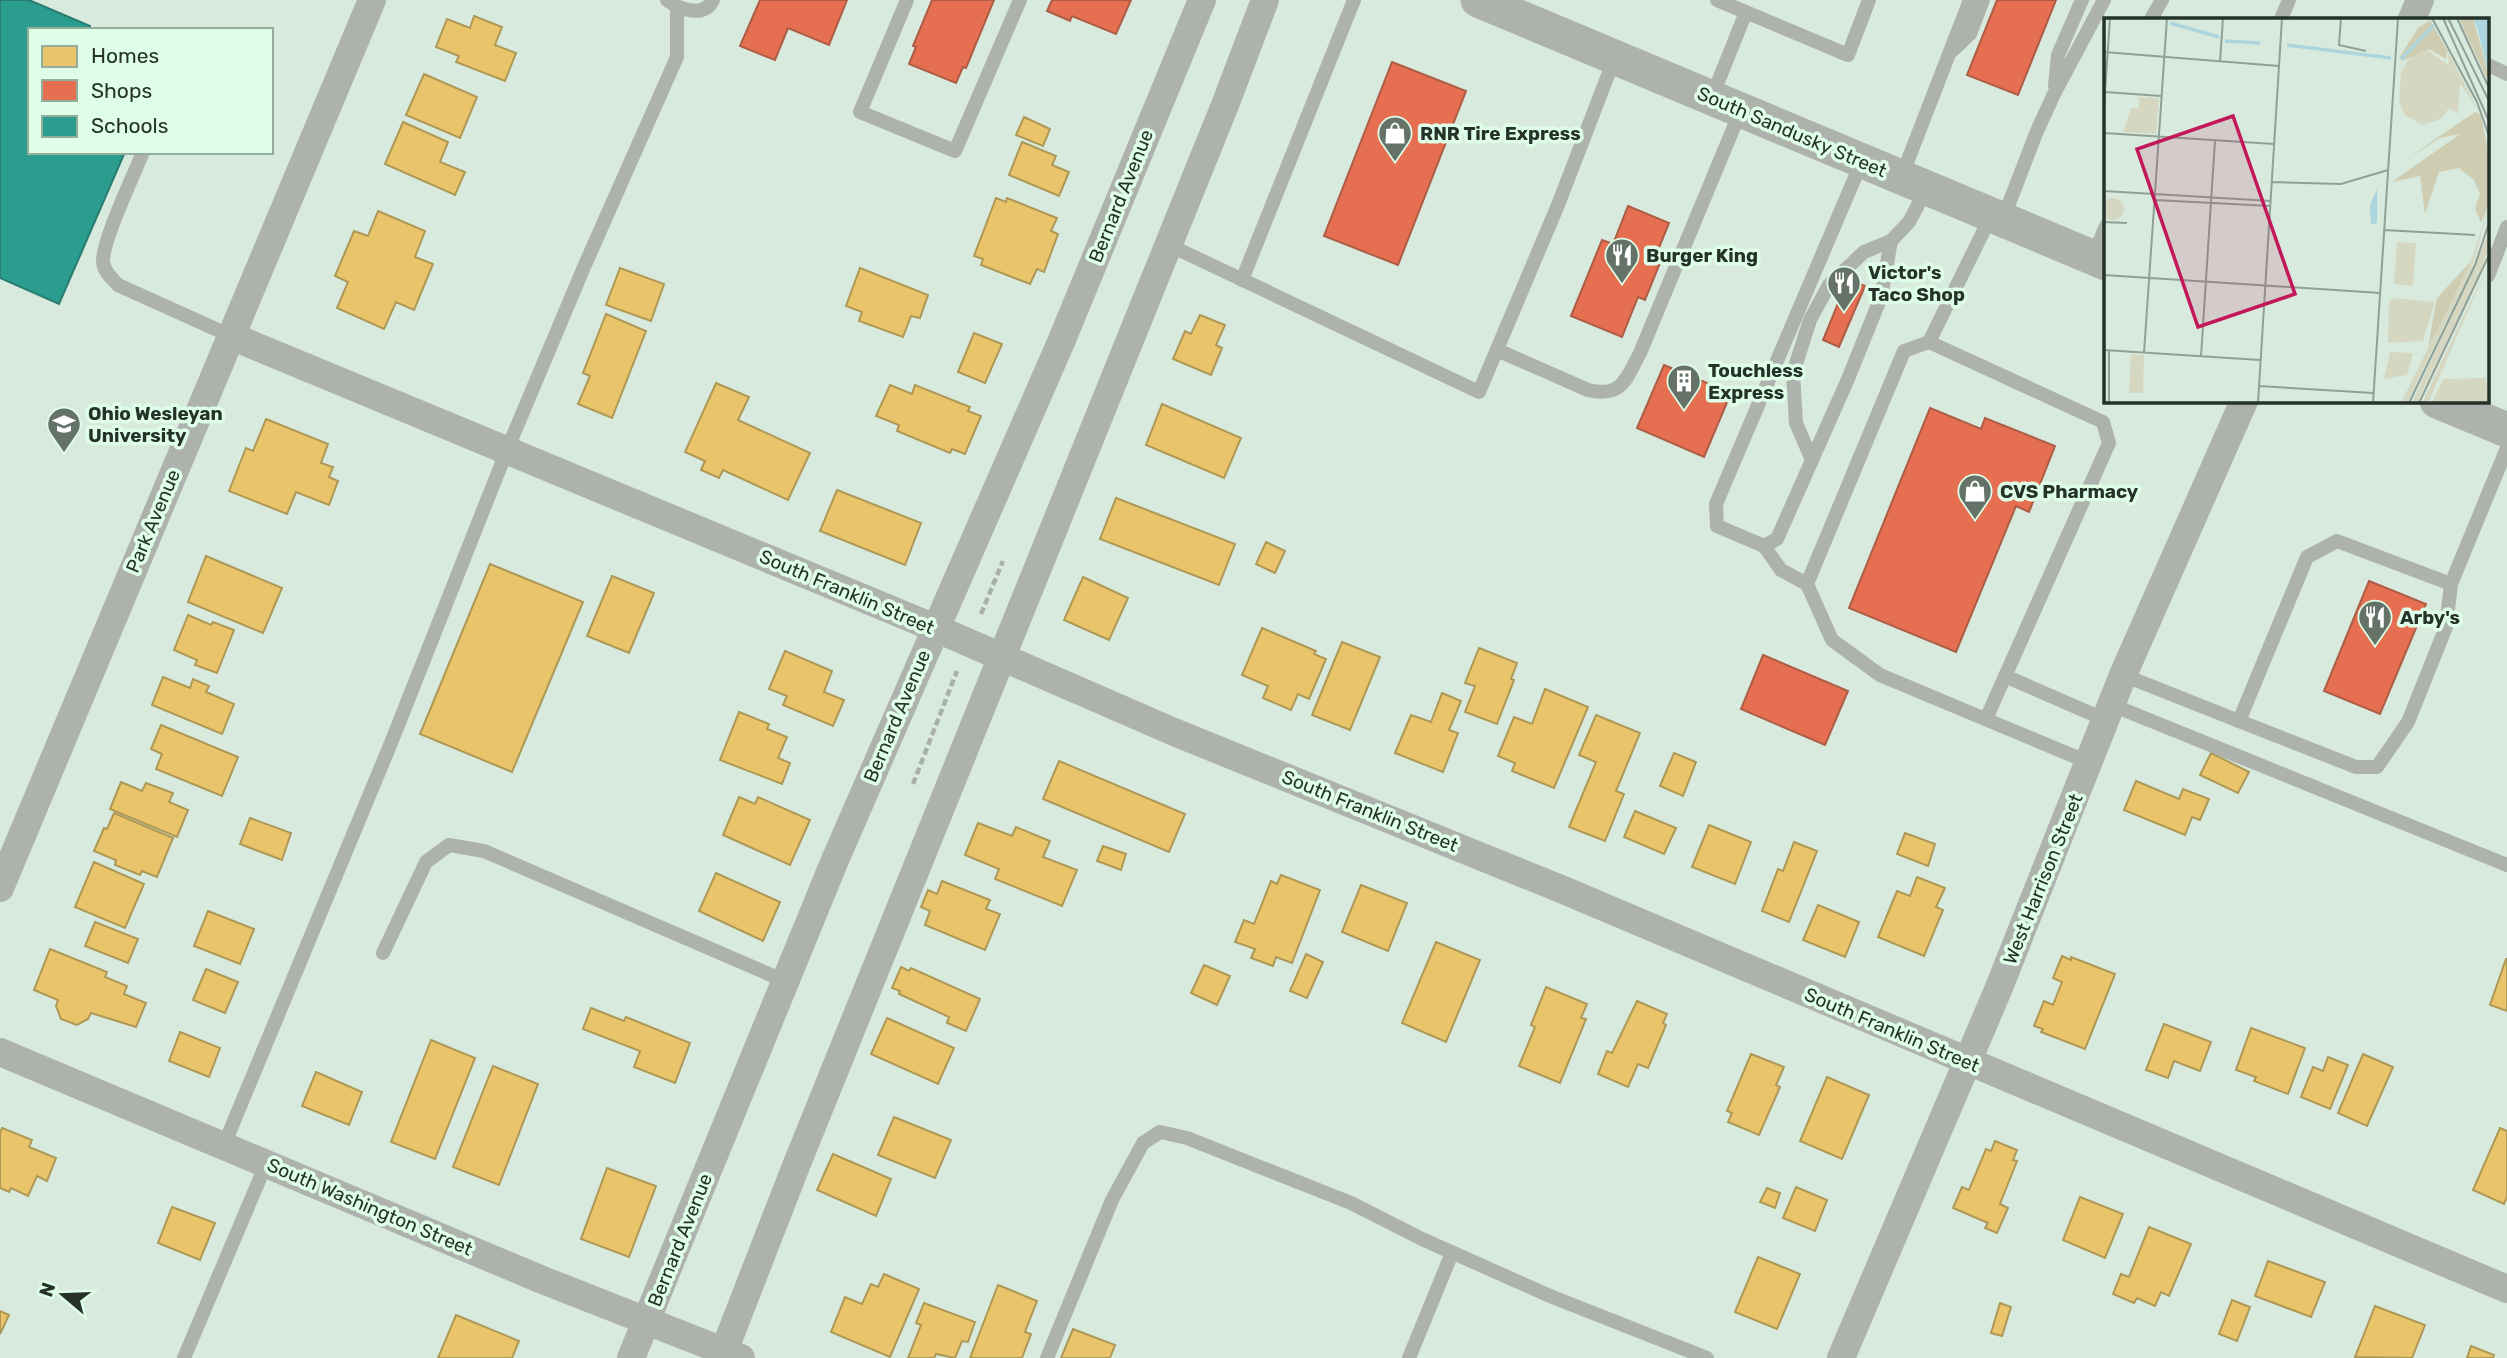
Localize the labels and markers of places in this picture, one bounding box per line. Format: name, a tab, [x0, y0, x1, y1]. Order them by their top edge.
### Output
shop icon: RNR Tire Express	[1376, 114, 1414, 163]
place label: RNR Tire Express	[1420, 122, 1581, 145]
restaurant icon: Burger King	[1603, 236, 1641, 285]
place label: Burger King	[1646, 244, 1758, 267]
place label: Victor's Taco Shop	[1868, 261, 1965, 306]
restaurant icon: Victor's Taco Shop	[1825, 264, 1863, 313]
place label: Touchless Express	[1708, 359, 1803, 404]
building icon: Touchless Express	[1665, 362, 1703, 411]
place label: Ohio Wesleyan University	[88, 402, 223, 447]
school or university icon: Ohio Wesleyan University	[45, 405, 83, 454]
shop icon: CVS Pharmacy	[1956, 472, 1994, 521]
place label: CVS Pharmacy	[2000, 480, 2139, 503]
restaurant icon: Arby's	[2356, 598, 2394, 647]
place label: Arby's	[2400, 606, 2460, 629]

